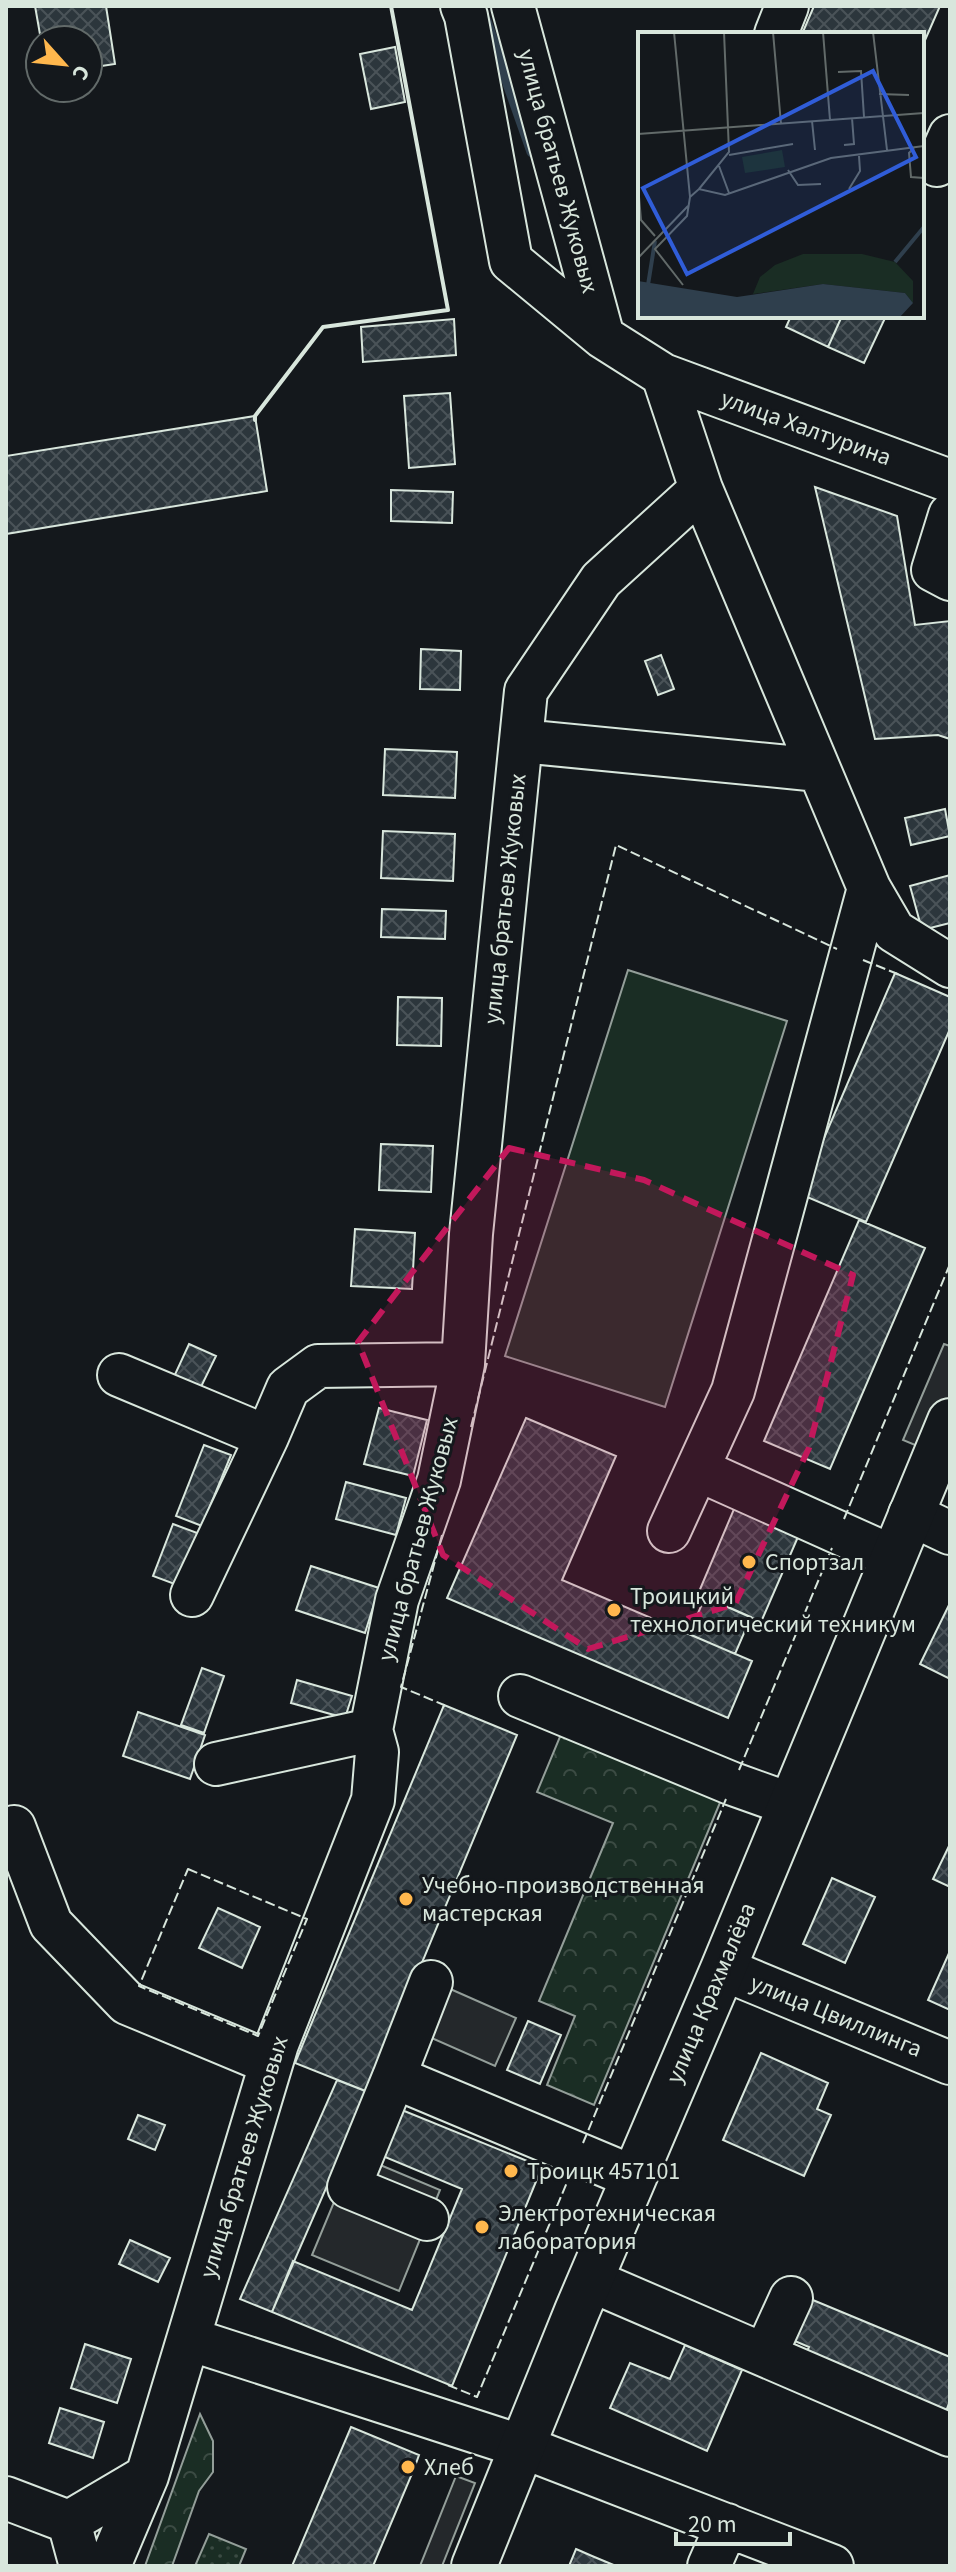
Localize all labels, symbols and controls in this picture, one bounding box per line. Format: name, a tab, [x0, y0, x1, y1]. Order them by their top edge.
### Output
north arrow	[24, 24, 104, 104]
inset map	[638, 32, 924, 318]
street label: улица братьев Жуковых	[509, 45, 608, 297]
text: С	[64, 60, 98, 86]
street label: улица Халтурина	[716, 381, 896, 475]
street label: улица братьев Жуковых	[474, 772, 536, 1026]
street label: улица братьев Жуковых	[369, 1413, 468, 1665]
place label: Спортзал	[765, 1545, 864, 1580]
marker: Спортзал	[740, 1553, 758, 1571]
place label: Троицкий технологический техникум	[630, 1579, 916, 1642]
marker: Троицкий технологический техникум	[605, 1601, 623, 1619]
place label: Учебно-производственная мастерская	[422, 1868, 705, 1931]
marker: Учебно-производственная мастерская	[397, 1890, 415, 1908]
street label: улица Крахмалёва	[657, 1897, 765, 2089]
street label: улица Цвиллинга	[745, 1966, 927, 2066]
street label: улица братьев Жуковых	[190, 2031, 298, 2282]
place label: Троицк 457101	[527, 2154, 680, 2189]
marker: Троицк 457101	[502, 2162, 520, 2180]
place label: Электротехническая лаборатория	[498, 2196, 716, 2259]
marker: Электротехническая лаборатория	[473, 2218, 491, 2236]
place label: Хлеб	[424, 2450, 474, 2485]
marker: Хлеб	[399, 2458, 417, 2476]
scale bar	[676, 2496, 790, 2546]
text: 20 m	[688, 2507, 737, 2542]

